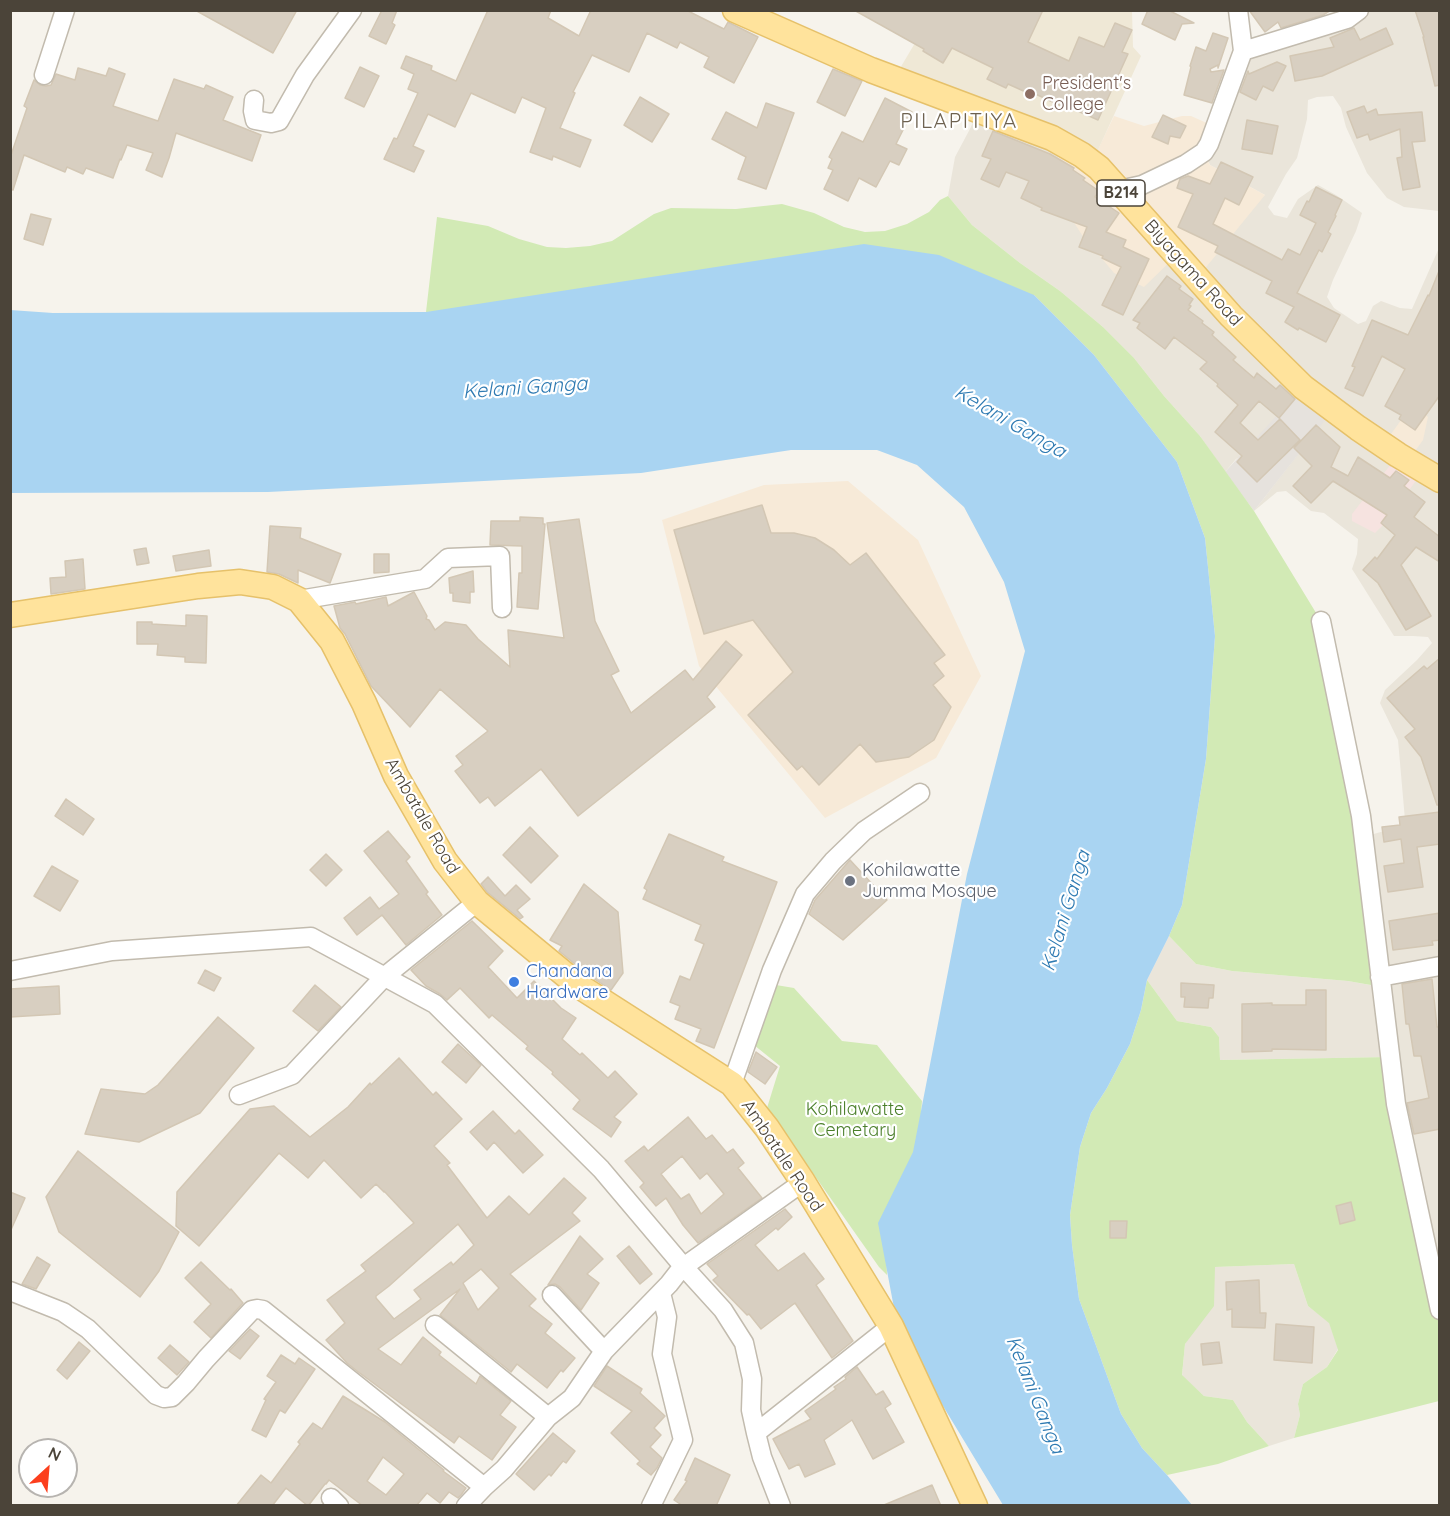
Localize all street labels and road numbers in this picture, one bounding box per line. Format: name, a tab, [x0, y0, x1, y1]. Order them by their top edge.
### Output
road number: B214	[1097, 180, 1145, 206]
street label: Biyagama Road	[1140, 215, 1246, 331]
street label: Ambatale Road	[380, 754, 464, 878]
street label: Ambatale Road	[737, 1096, 827, 1216]

